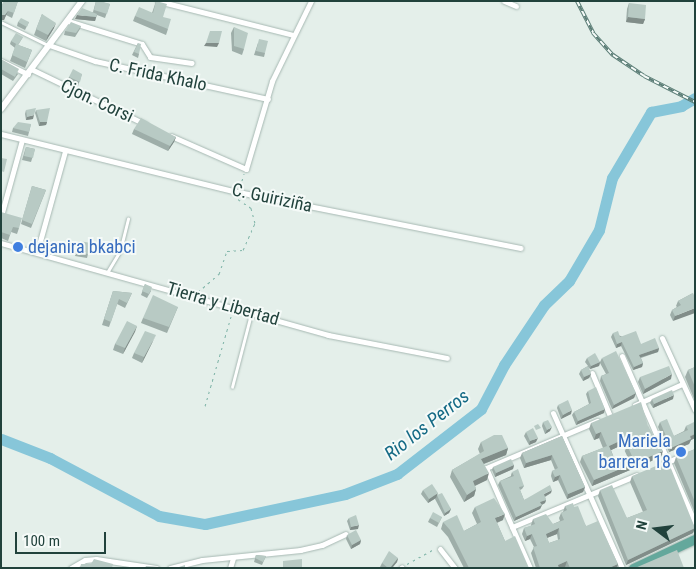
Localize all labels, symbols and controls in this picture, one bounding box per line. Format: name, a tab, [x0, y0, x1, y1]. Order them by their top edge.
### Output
street label: C. Frida Khalo	[107, 54, 209, 96]
street label: Cjon. Corsi	[57, 75, 137, 127]
street label: C. Guiriziña	[230, 179, 314, 217]
place label: dejanira bkabci	[28, 236, 136, 258]
marker: dejanira bkabci	[12, 241, 24, 253]
street label: Tierra y Libertad	[164, 278, 282, 330]
water label: Rio los Perros	[380, 385, 474, 465]
place label: Mariela barrera 18	[599, 431, 671, 474]
marker: Mariela barrera 18	[675, 446, 687, 458]
north arrow	[631, 504, 681, 554]
text: N	[633, 519, 650, 531]
scale bar	[18, 522, 109, 554]
text: 100 m	[23, 532, 60, 550]

